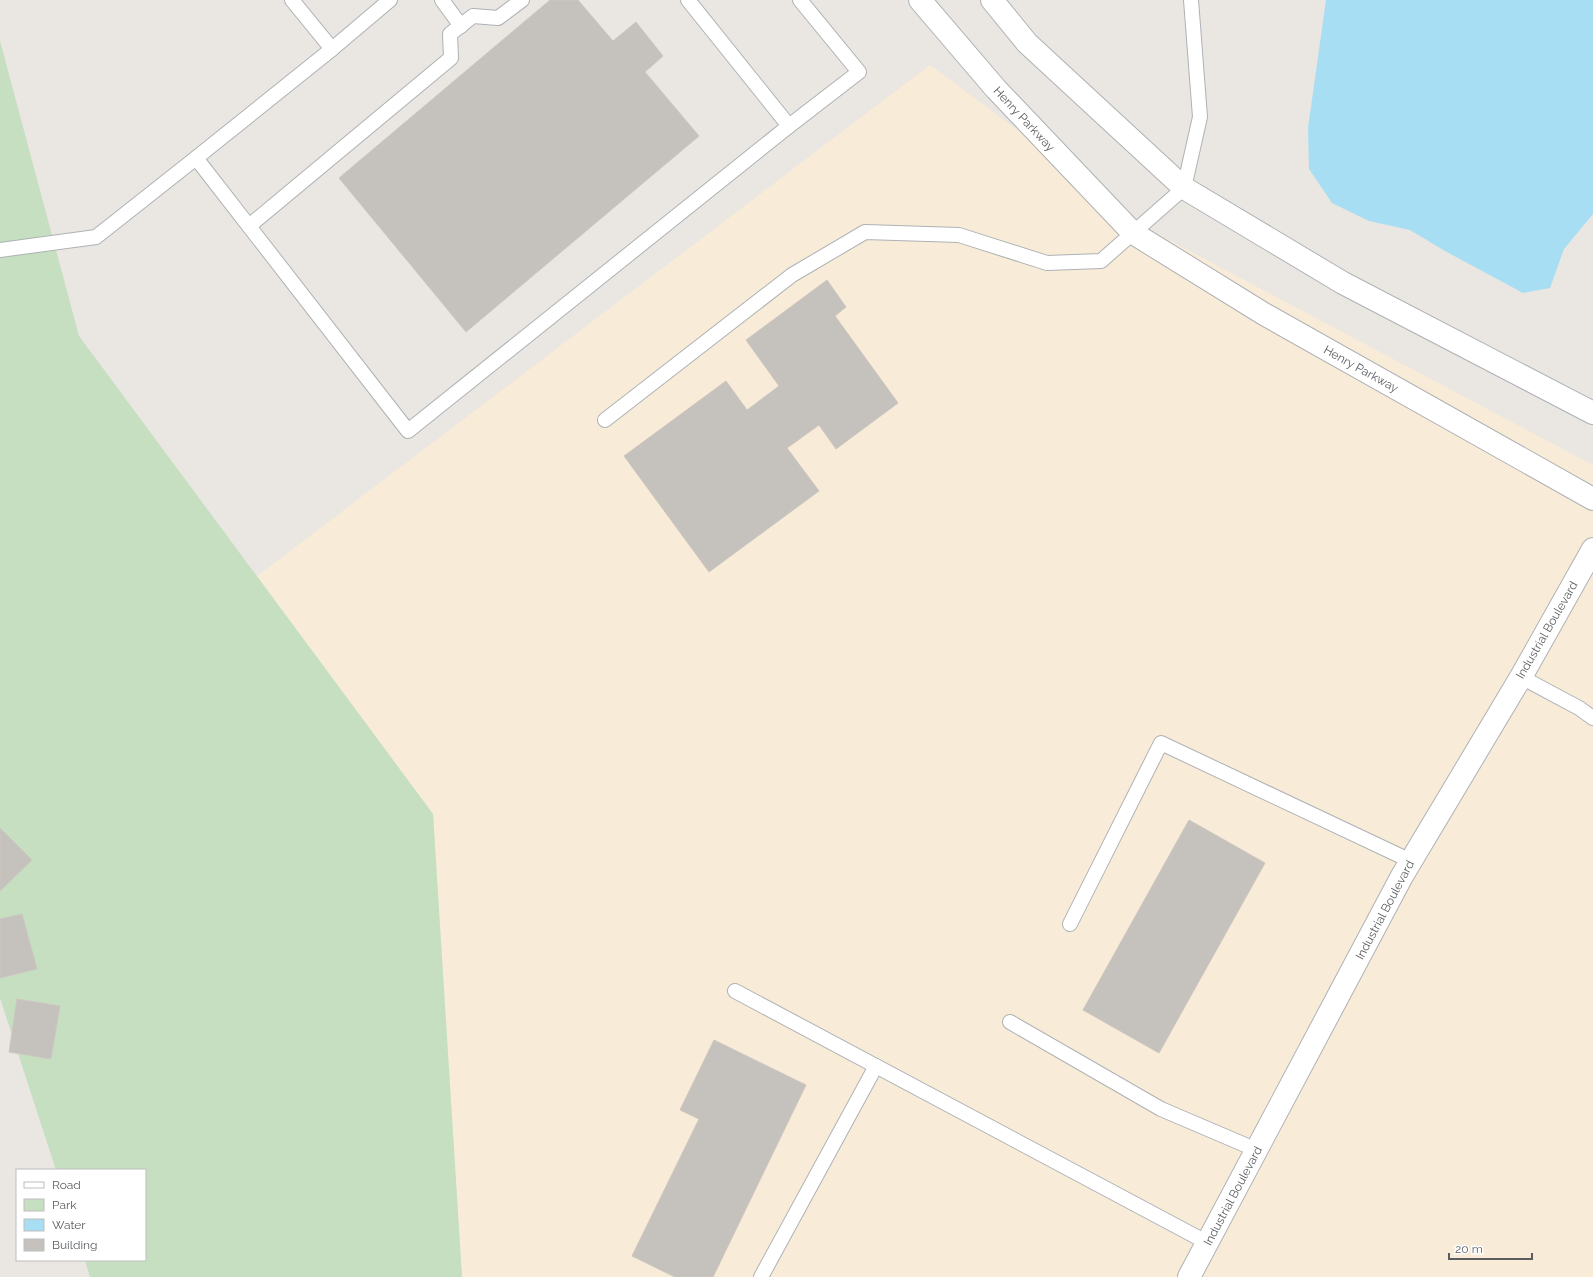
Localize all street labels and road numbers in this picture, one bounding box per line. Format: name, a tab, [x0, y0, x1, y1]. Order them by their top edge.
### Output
street label: Henry Parkway	[991, 84, 1058, 155]
street label: Henry Parkway	[1321, 343, 1401, 396]
street label: Industrial Boulevard	[1513, 579, 1581, 681]
street label: Industrial Boulevard	[1353, 858, 1417, 962]
street label: Industrial Boulevard	[1201, 1144, 1265, 1248]

